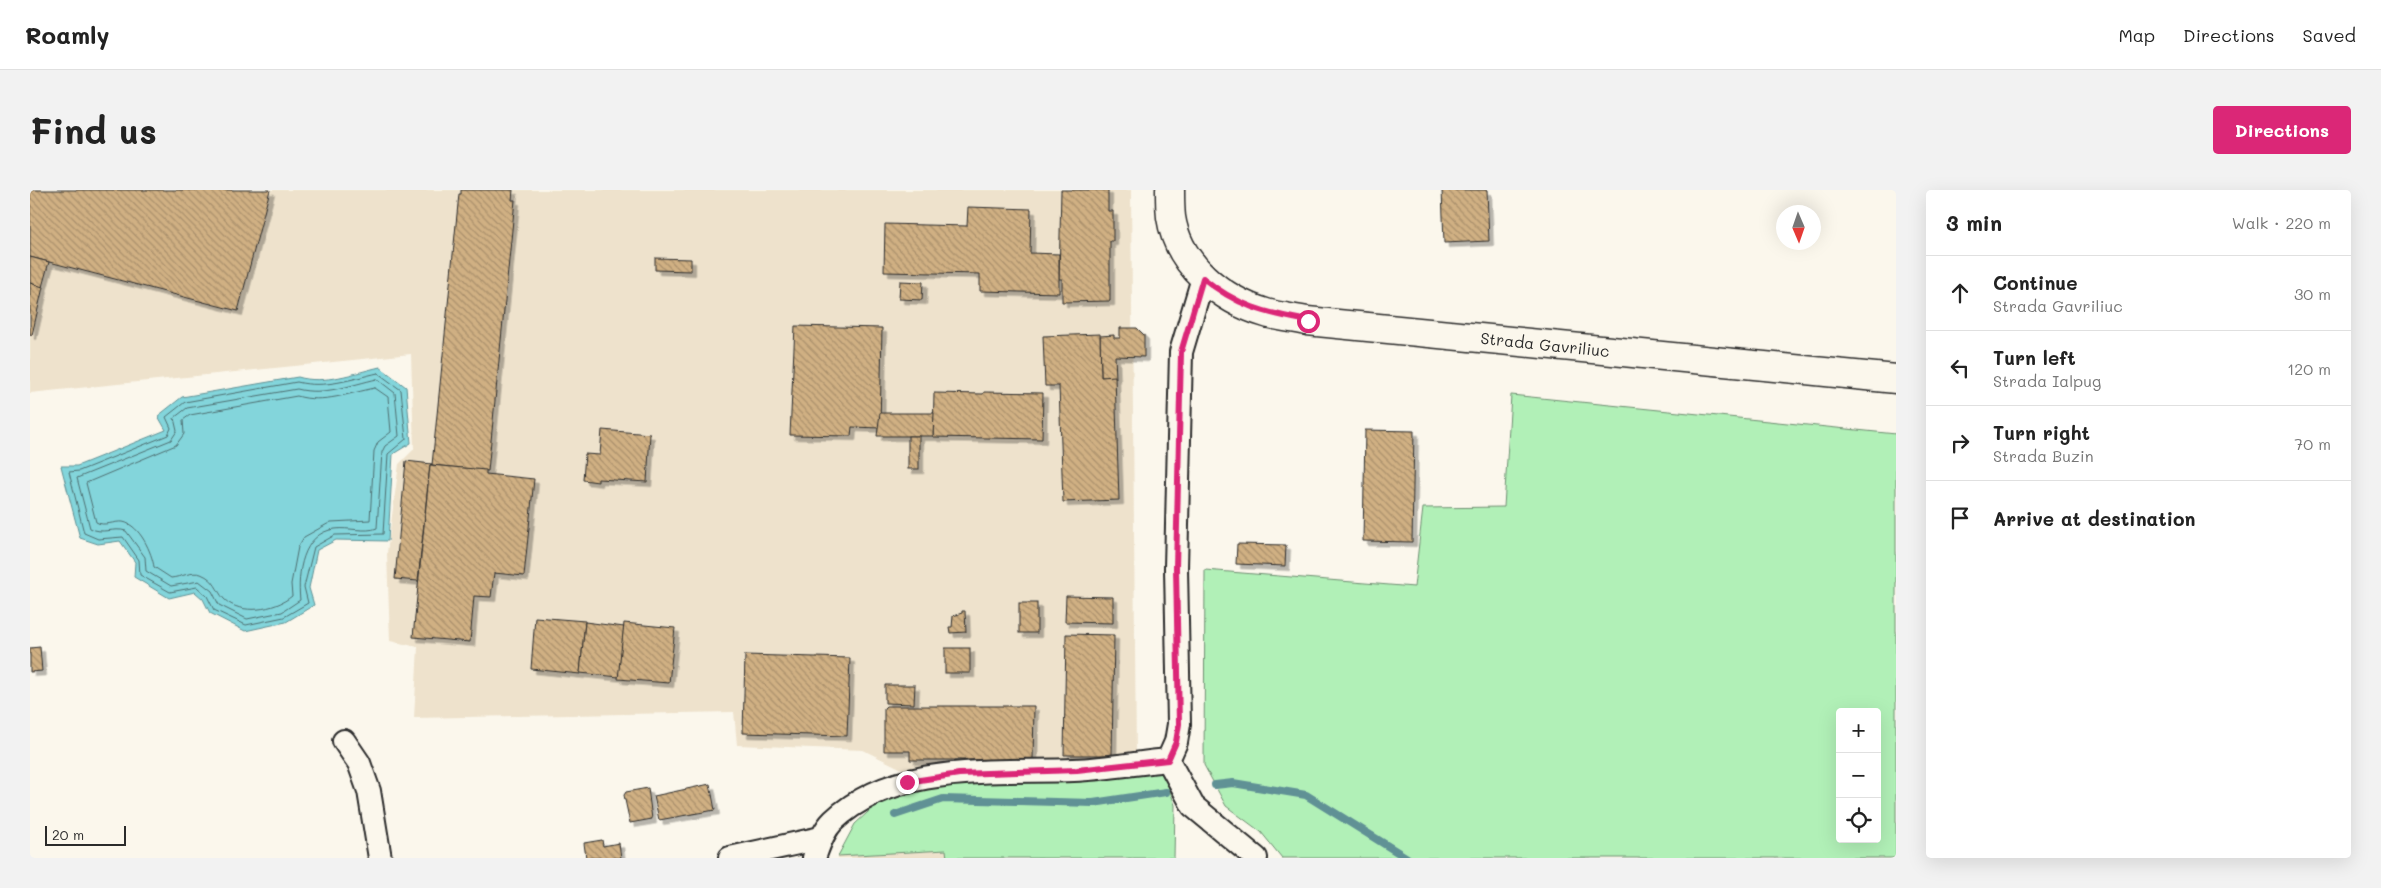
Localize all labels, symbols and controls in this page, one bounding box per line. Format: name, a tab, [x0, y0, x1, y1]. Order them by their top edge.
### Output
text: Roamly	[25, 19, 109, 50]
text: Map	[2118, 23, 2155, 47]
text: Directions	[2183, 23, 2275, 47]
text: Saved	[2303, 23, 2356, 47]
button: Directions	[2213, 106, 2351, 154]
text: Find us	[30, 107, 157, 153]
north arrow	[1776, 205, 1821, 250]
text: 3 min	[1946, 209, 2002, 236]
text: Walk · 220 m	[2232, 212, 2331, 233]
text: Continue	[1993, 270, 2078, 295]
icon: ahead	[1946, 279, 1974, 307]
text: 30 m	[2294, 283, 2331, 304]
text: Strada Gavriliuc	[1993, 295, 2123, 316]
route start	[1297, 310, 1320, 333]
street label: Strada Gavriliuc	[1479, 327, 1611, 361]
text: Turn left	[1993, 345, 2076, 370]
icon: left	[1946, 354, 1974, 382]
text: 120 m	[2287, 358, 2331, 379]
text: Strada Ialpug	[1993, 370, 2101, 391]
text: Turn right	[1993, 420, 2090, 445]
icon: right	[1946, 429, 1974, 457]
text: 70 m	[2294, 433, 2331, 454]
text: Strada Buzin	[1993, 445, 2094, 466]
icon: arrive	[1946, 504, 1974, 532]
text: Arrive at destination	[1993, 506, 2196, 531]
map controls	[1836, 708, 1881, 843]
button: +	[1836, 708, 1881, 753]
button: −	[1836, 753, 1881, 798]
route end	[896, 771, 919, 794]
button: locate	[1836, 798, 1881, 843]
scale bar	[45, 823, 126, 846]
text: 20 m	[52, 825, 84, 844]

